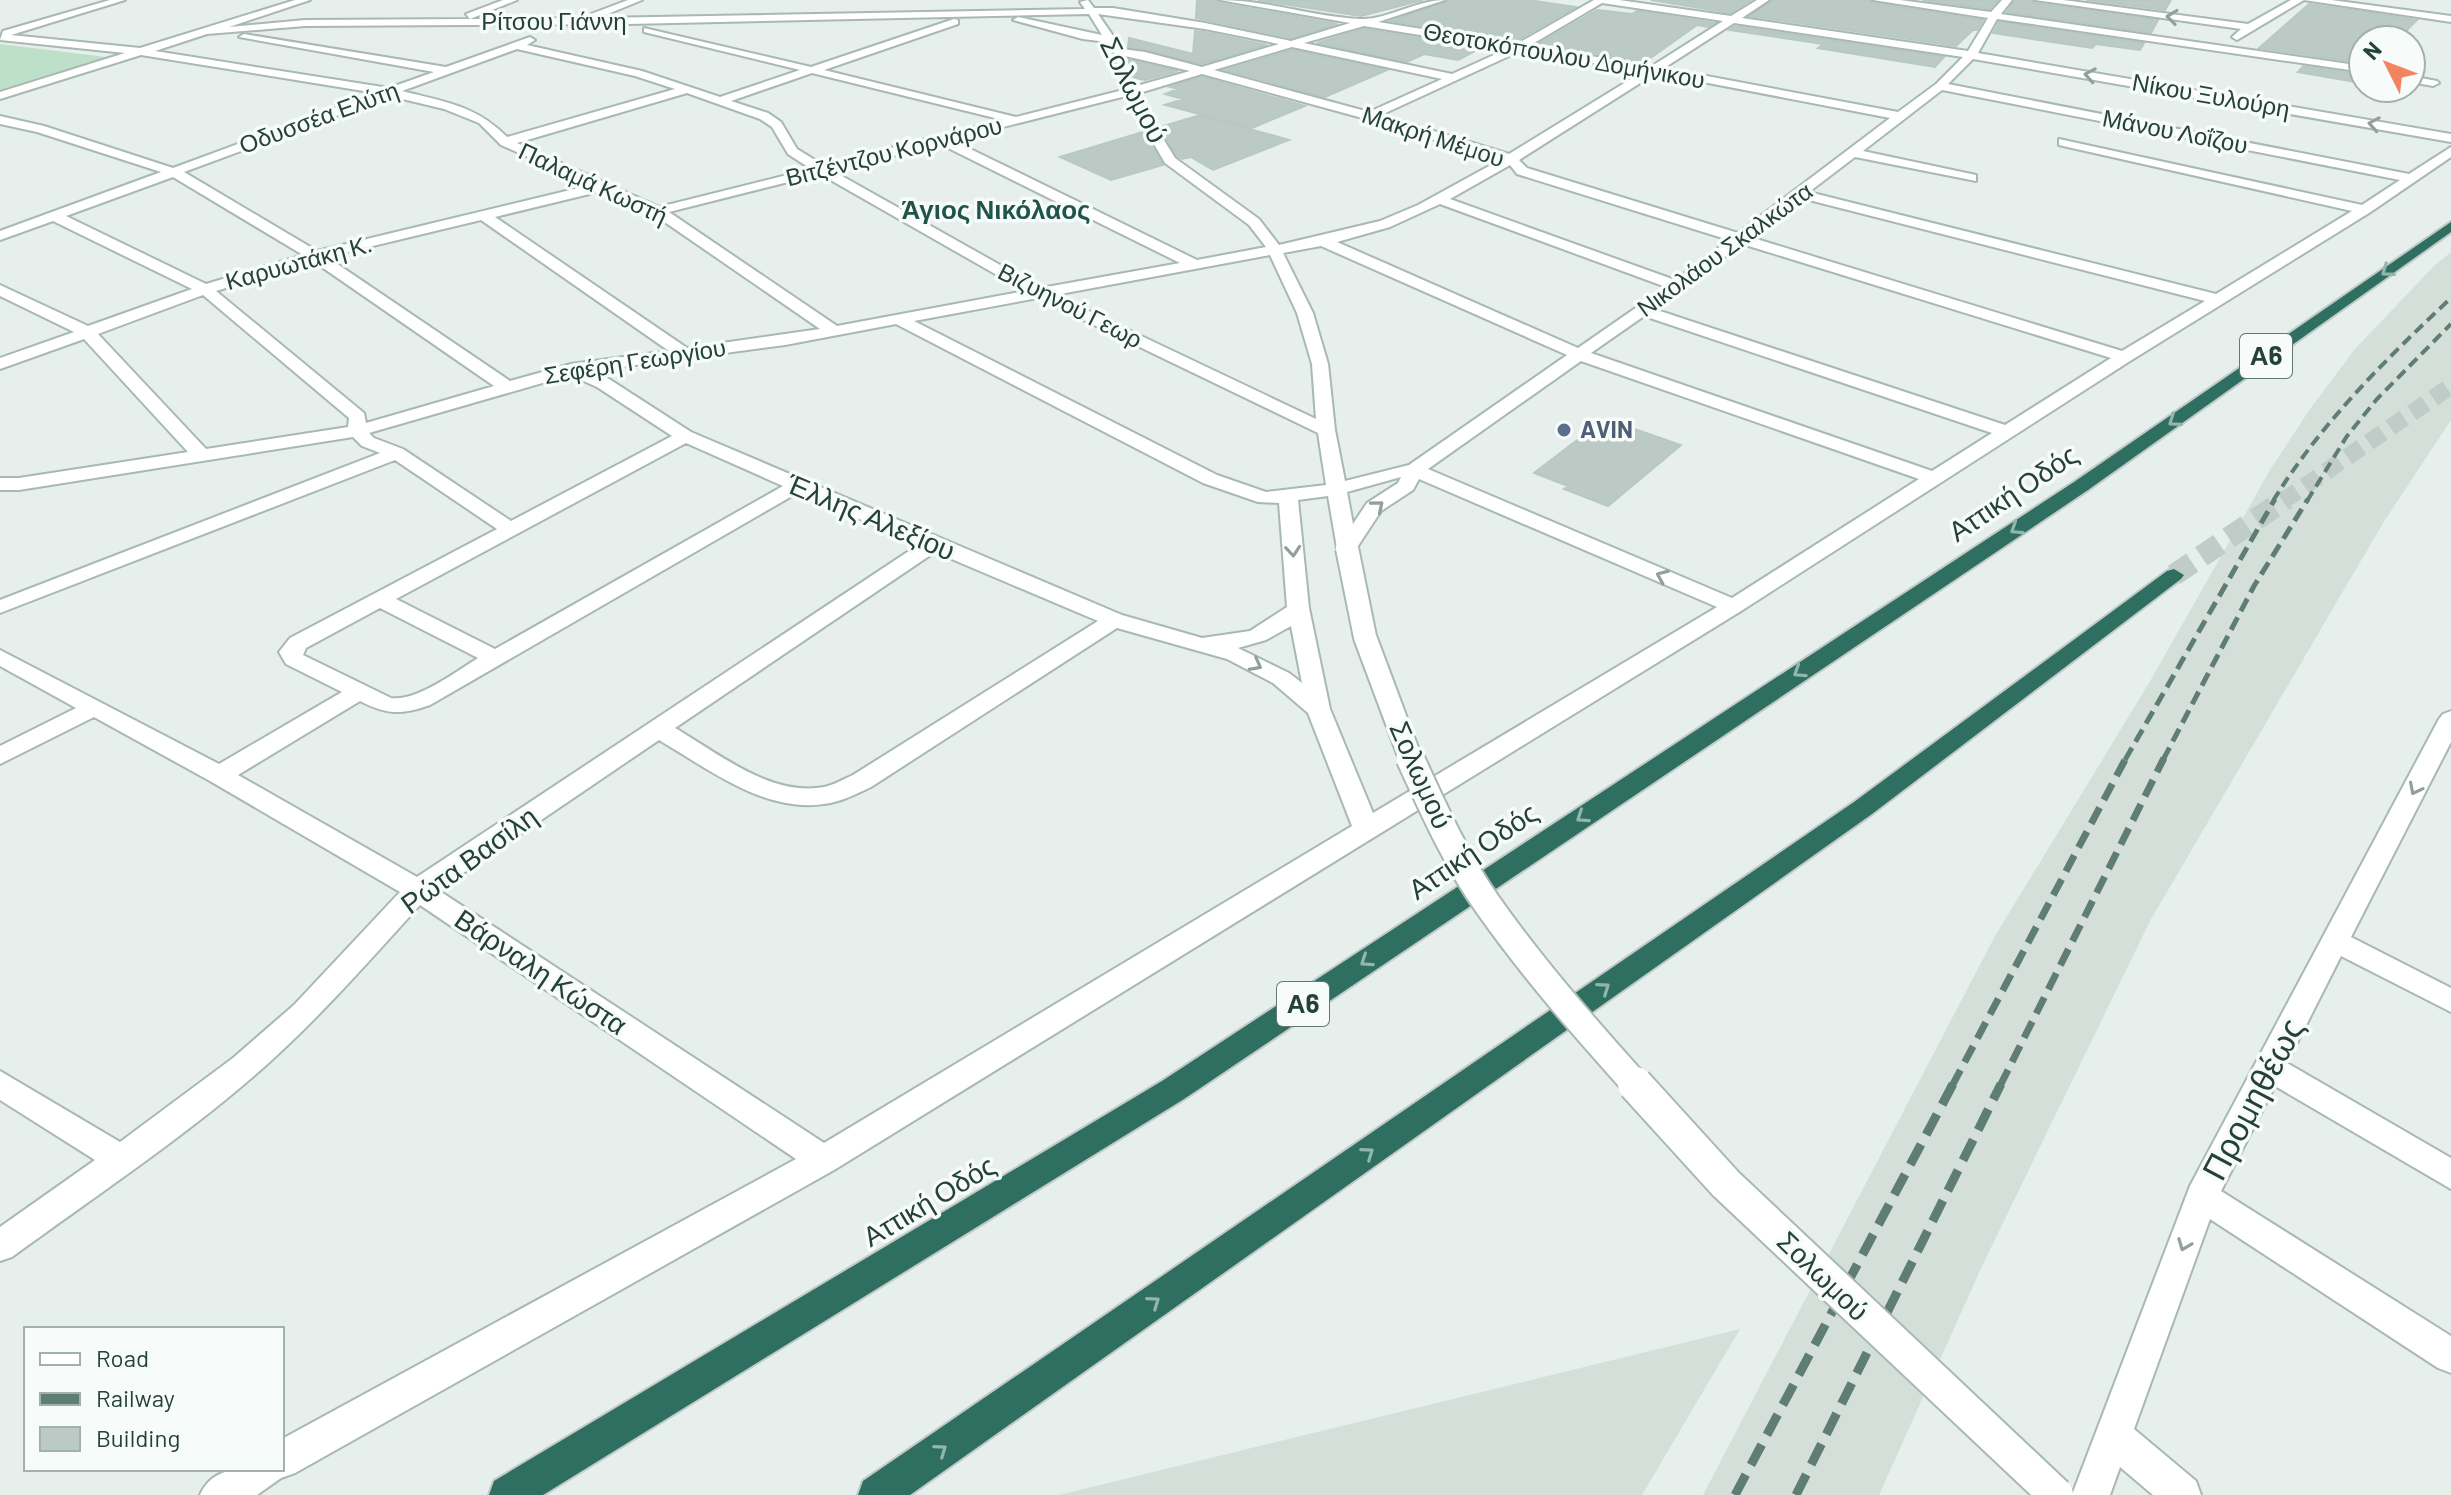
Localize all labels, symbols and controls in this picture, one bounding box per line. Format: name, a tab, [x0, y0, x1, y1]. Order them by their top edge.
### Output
street label: Ρίτσου Γιάννη	[481, 6, 627, 35]
one-way arrow	[2165, 9, 2178, 26]
street label: Θεοτοκόπουλου Δομήνικου	[1421, 15, 1707, 94]
north arrow	[2347, 24, 2427, 104]
street label: Σολωμού	[1094, 31, 1176, 148]
text: N	[2357, 36, 2386, 64]
street label: Νίκου Ξυλούρη	[2130, 66, 2292, 123]
one-way arrow	[2084, 68, 2097, 85]
street label: Οδυσσέα Ελύτη	[235, 74, 402, 159]
street label: Μακρή Μέμου	[1359, 99, 1508, 172]
street label: Μάνου Λοΐζου	[2100, 102, 2250, 159]
street label: Βιτζέντζου Κορνάρου	[782, 110, 1005, 191]
one-way arrow	[2367, 117, 2381, 134]
street label: Παλαμά Κωστή	[515, 136, 673, 230]
street label: Νικολάου Σκαλκώτα	[1631, 175, 1818, 322]
district label: Άγιος Νικόλαος	[901, 193, 1091, 225]
street label: Καρυωτάκη Κ.	[222, 228, 375, 295]
street label: Βιζυηνού Γεωρ	[994, 256, 1148, 353]
one-way arrow	[2382, 261, 2396, 276]
street label: Σεφέρη Γεωργίου	[542, 332, 728, 389]
road number: Α6	[2240, 334, 2292, 378]
one-way arrow	[2169, 411, 2183, 426]
place label: AVIN	[1580, 414, 1633, 443]
marker: AVIN	[1555, 421, 1573, 439]
street label: Αττική Οδός	[1941, 437, 2084, 548]
street label: Έλλης Αλεξίου	[781, 465, 961, 567]
one-way arrow	[1368, 501, 1383, 516]
one-way arrow	[2010, 520, 2024, 535]
one-way arrow	[1284, 545, 1301, 558]
one-way arrow	[1655, 569, 1670, 585]
one-way arrow	[1247, 655, 1262, 670]
one-way arrow	[1793, 663, 1807, 678]
street label: Σολωμού	[1383, 716, 1461, 834]
one-way arrow	[2409, 780, 2424, 795]
street label: Αττική Οδός	[1401, 795, 1544, 906]
street label: Ρώτα Βασίλη	[393, 798, 543, 920]
one-way arrow	[1577, 807, 1591, 822]
street label: Βάρναλη Κώστα	[449, 901, 634, 1041]
one-way arrow	[1360, 951, 1375, 966]
road number: Α6	[1277, 982, 1329, 1026]
one-way arrow	[1595, 983, 1609, 998]
street label: Προμηθέως	[2192, 1010, 2311, 1186]
street label: Αττική Οδός	[856, 1147, 1001, 1253]
one-way arrow	[1359, 1148, 1373, 1163]
street label: Σολωμού	[1771, 1223, 1876, 1327]
one-way arrow	[2177, 1237, 2194, 1251]
one-way arrow	[1146, 1297, 1160, 1312]
legend	[24, 1327, 284, 1471]
text: Road	[96, 1343, 149, 1372]
text: Railway	[96, 1383, 175, 1412]
text: Building	[96, 1423, 180, 1452]
one-way arrow	[932, 1445, 947, 1460]

